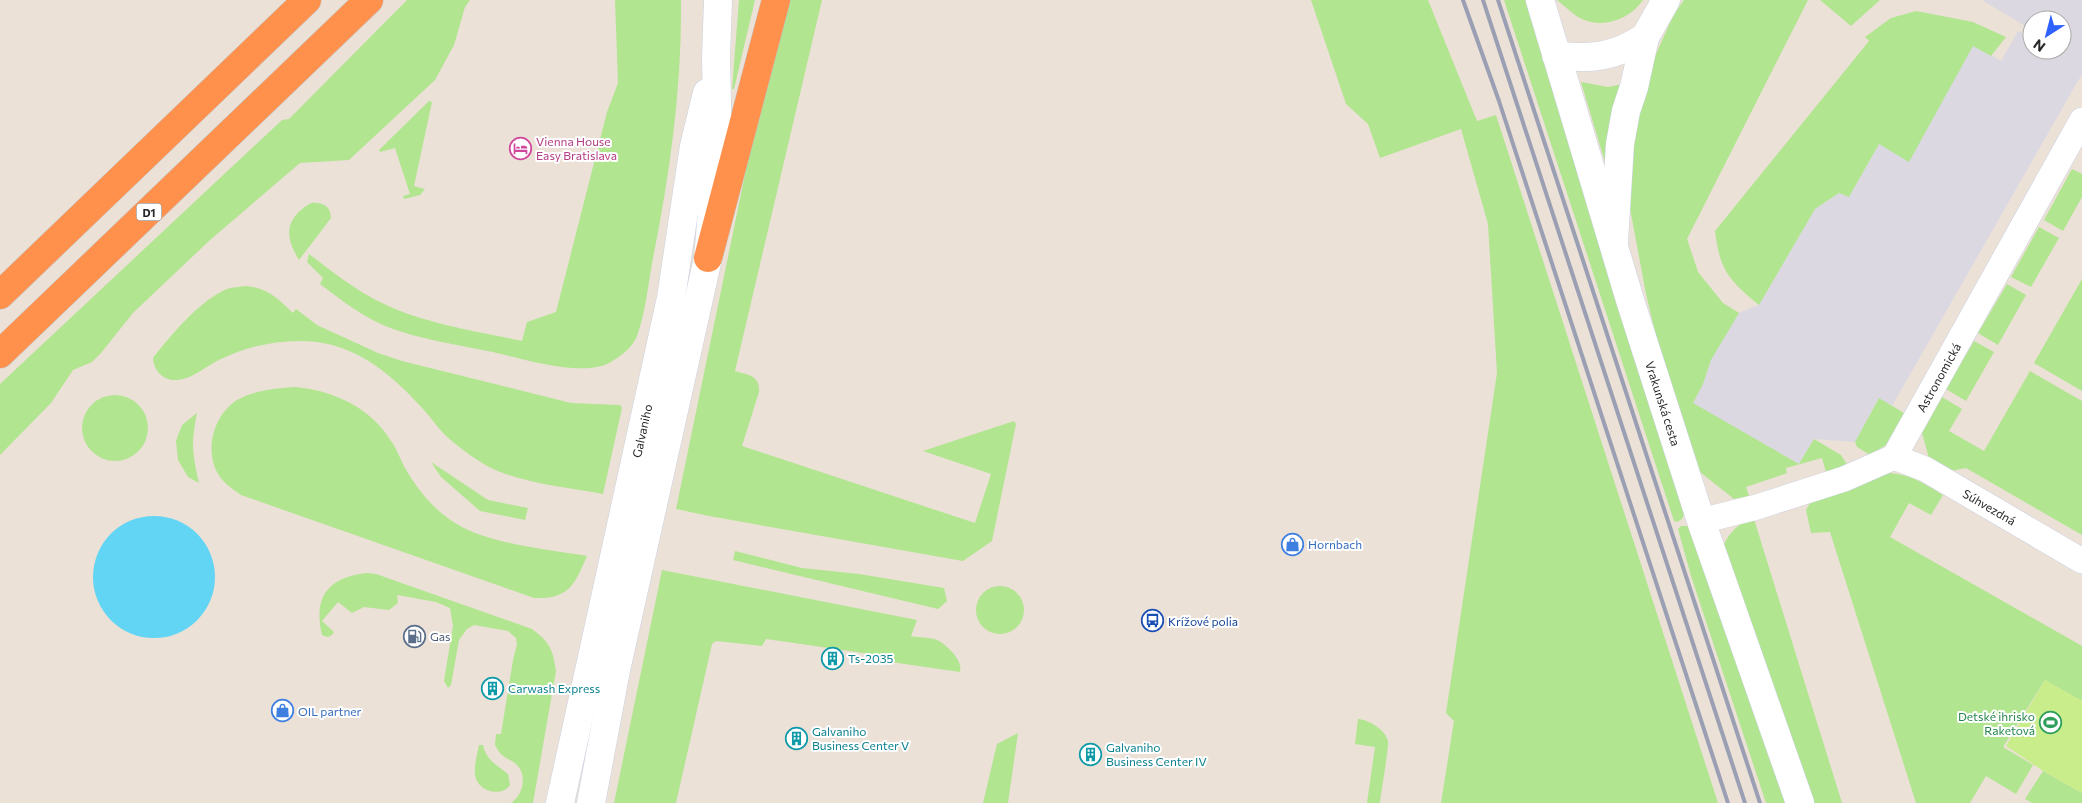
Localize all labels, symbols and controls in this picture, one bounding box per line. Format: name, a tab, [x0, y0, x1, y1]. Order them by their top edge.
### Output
north arrow	[2022, 10, 2072, 60]
text: N	[2030, 36, 2048, 56]
place label: Vienna House Easy Bratislava	[536, 134, 617, 162]
hotel icon: Vienna House Easy Bratislava	[508, 136, 532, 160]
road number: D1	[136, 203, 162, 220]
street label: Astronomická	[1914, 340, 1963, 414]
street label: Vrakunská cesta	[1643, 359, 1683, 448]
street label: Galvaniho	[629, 403, 654, 459]
street label: Súhvezdná	[1961, 486, 2018, 528]
shop icon: Hornbach	[1280, 532, 1304, 556]
place label: Hornbach	[1308, 537, 1362, 551]
bus stop icon: Krížové polia	[1140, 609, 1164, 633]
place label: Krížové polia	[1168, 614, 1238, 628]
fuel station icon: Gas	[402, 624, 426, 648]
place label: Gas	[430, 629, 451, 643]
building icon: Ts-2035	[820, 646, 844, 670]
place label: Ts-2035	[848, 651, 894, 665]
building icon: Carwash Express	[480, 676, 504, 700]
place label: Carwash Express	[508, 681, 600, 695]
shop icon: OIL partner	[270, 699, 294, 723]
place label: OIL partner	[298, 704, 362, 718]
place label: Detské ihrisko Raketová	[1958, 709, 2035, 737]
sports icon: Detské ihrisko Raketová	[2039, 711, 2063, 735]
place label: Galvaniho Business Center V	[812, 724, 909, 752]
building icon: Galvaniho Business Center V	[784, 726, 808, 750]
place label: Galvaniho Business Center IV	[1106, 740, 1207, 768]
building icon: Galvaniho Business Center IV	[1078, 742, 1102, 766]

